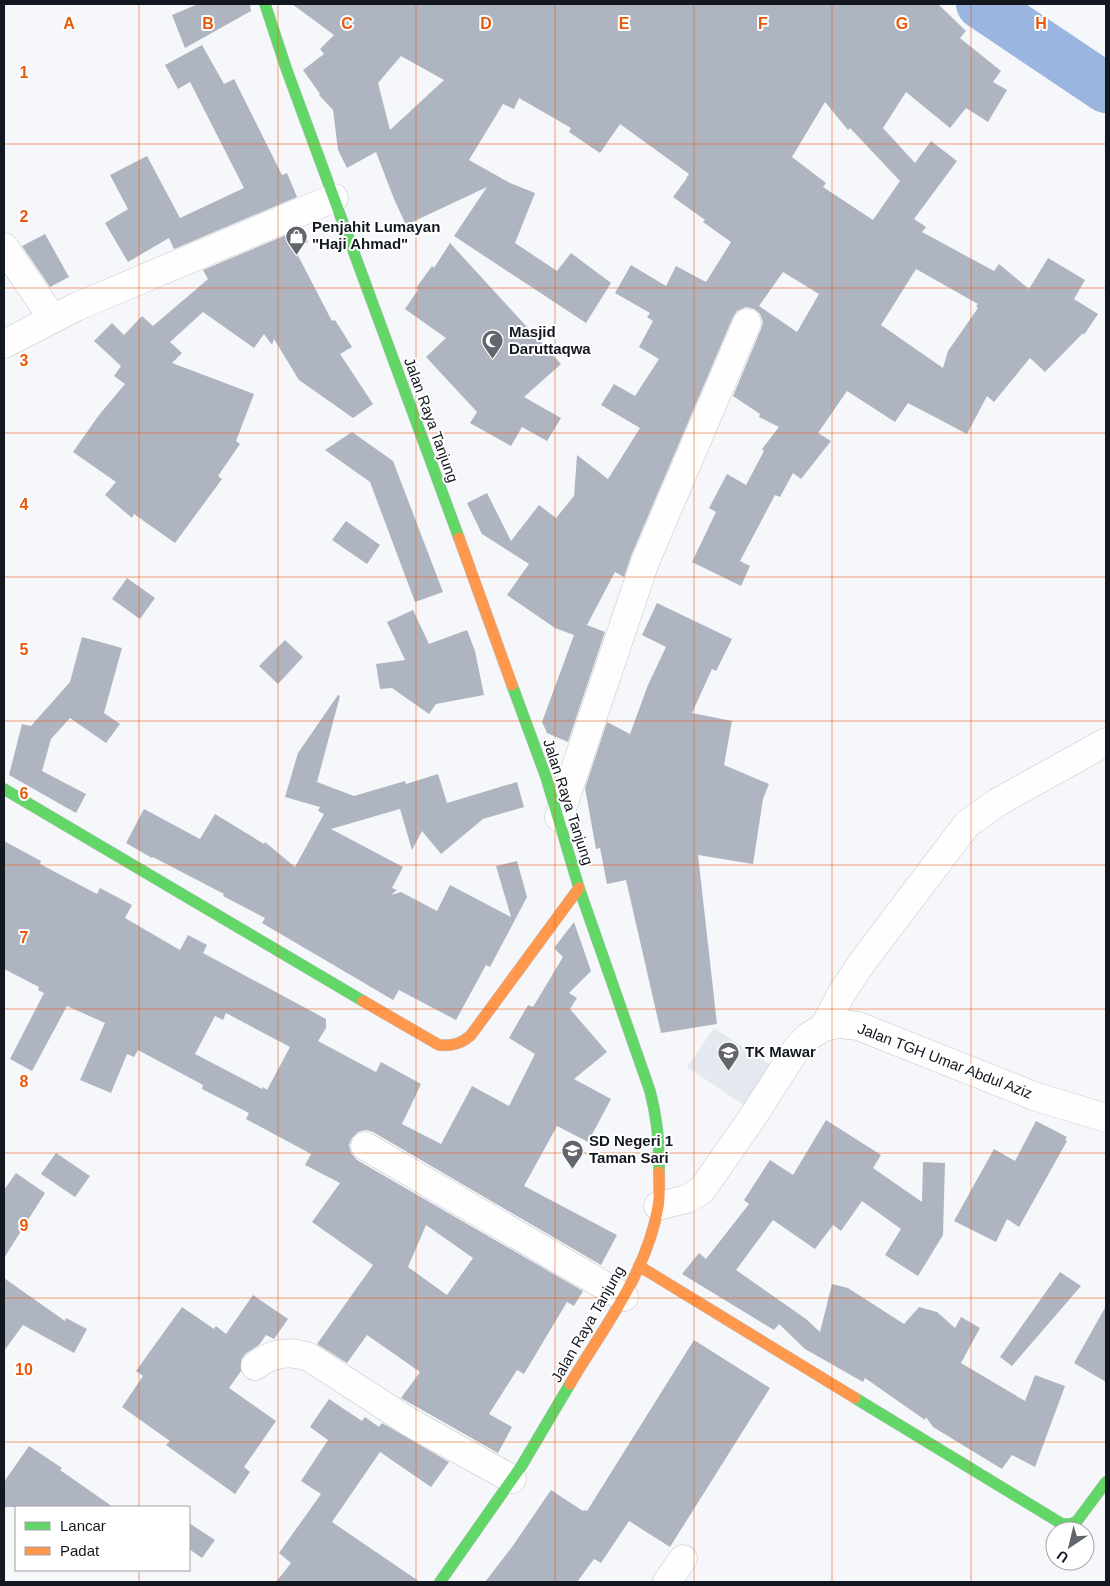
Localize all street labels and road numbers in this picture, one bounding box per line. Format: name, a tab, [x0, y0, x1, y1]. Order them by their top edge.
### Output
street label: Jalan Raya Tanjung	[401, 355, 462, 485]
street label: Jalan Raya Tanjung	[540, 737, 597, 867]
street label: Jalan TGH Umar Abdul Aziz	[855, 1019, 1035, 1102]
street label: Jalan Raya Tanjung	[547, 1263, 628, 1385]

